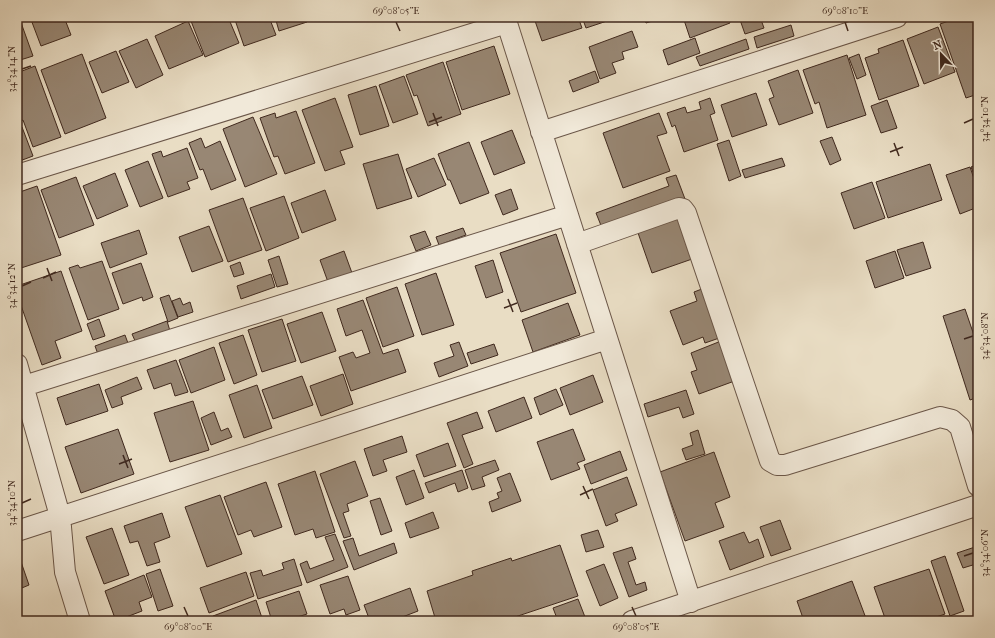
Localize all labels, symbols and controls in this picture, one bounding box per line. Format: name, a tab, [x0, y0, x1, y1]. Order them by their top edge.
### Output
text: 69°08'05"E	[373, 5, 419, 17]
text: 69°08'10"E	[822, 5, 868, 17]
north arrow	[921, 34, 961, 74]
text: N	[931, 37, 944, 53]
text: 34°34'14"N	[6, 45, 18, 92]
text: 34°34'10"N	[979, 95, 991, 142]
text: 34°34'12"N	[6, 263, 18, 309]
text: 34°34'08"N	[979, 312, 991, 360]
text: 34°34'10"N	[6, 479, 18, 526]
text: 34°34'06"N	[979, 528, 991, 577]
text: 69°08'00"E	[164, 621, 212, 633]
text: 69°08'05"E	[613, 621, 659, 633]

